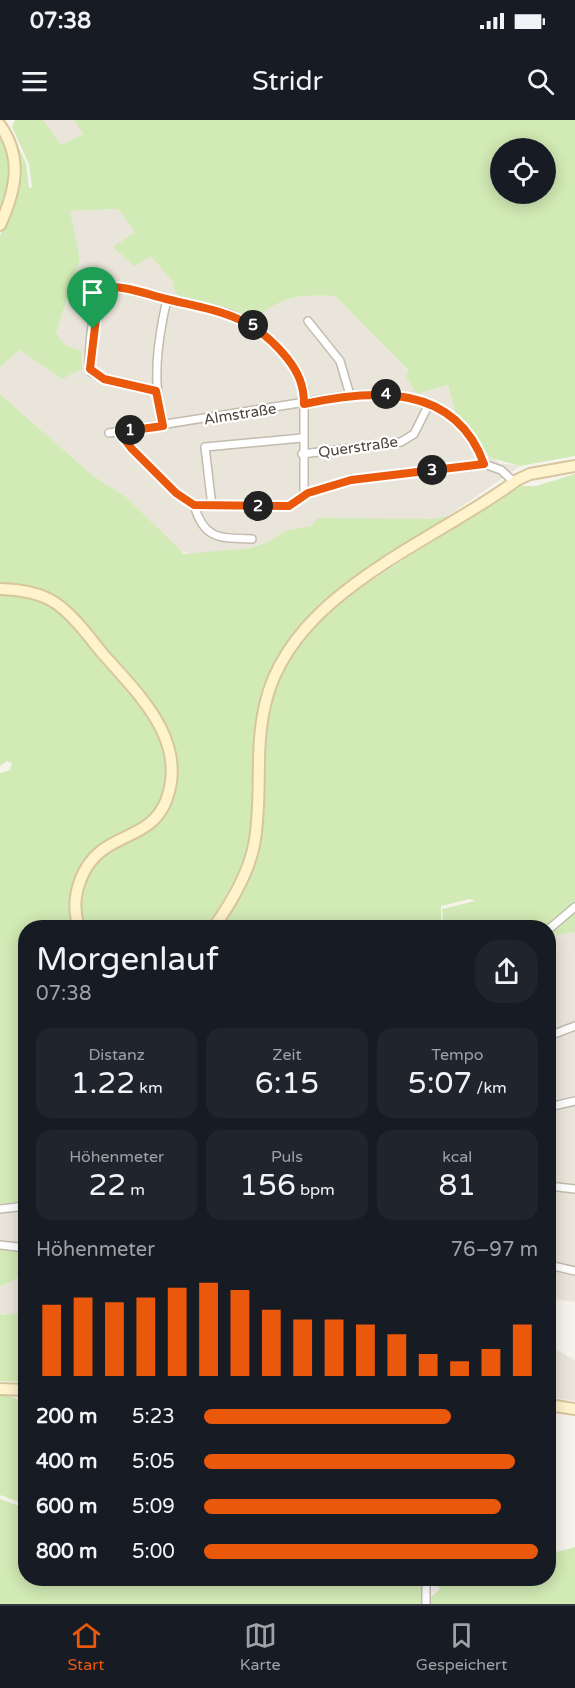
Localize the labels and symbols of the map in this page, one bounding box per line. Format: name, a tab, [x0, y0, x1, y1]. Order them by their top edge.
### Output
pin	[67, 267, 118, 329]
pin: 5	[238, 310, 268, 340]
pin: 4	[371, 379, 401, 409]
street label: Almstraße	[202, 399, 278, 429]
pin: 1	[115, 415, 145, 445]
street label: Querstraße	[317, 433, 399, 461]
pin: 3	[417, 455, 447, 485]
pin: 2	[243, 491, 273, 521]

